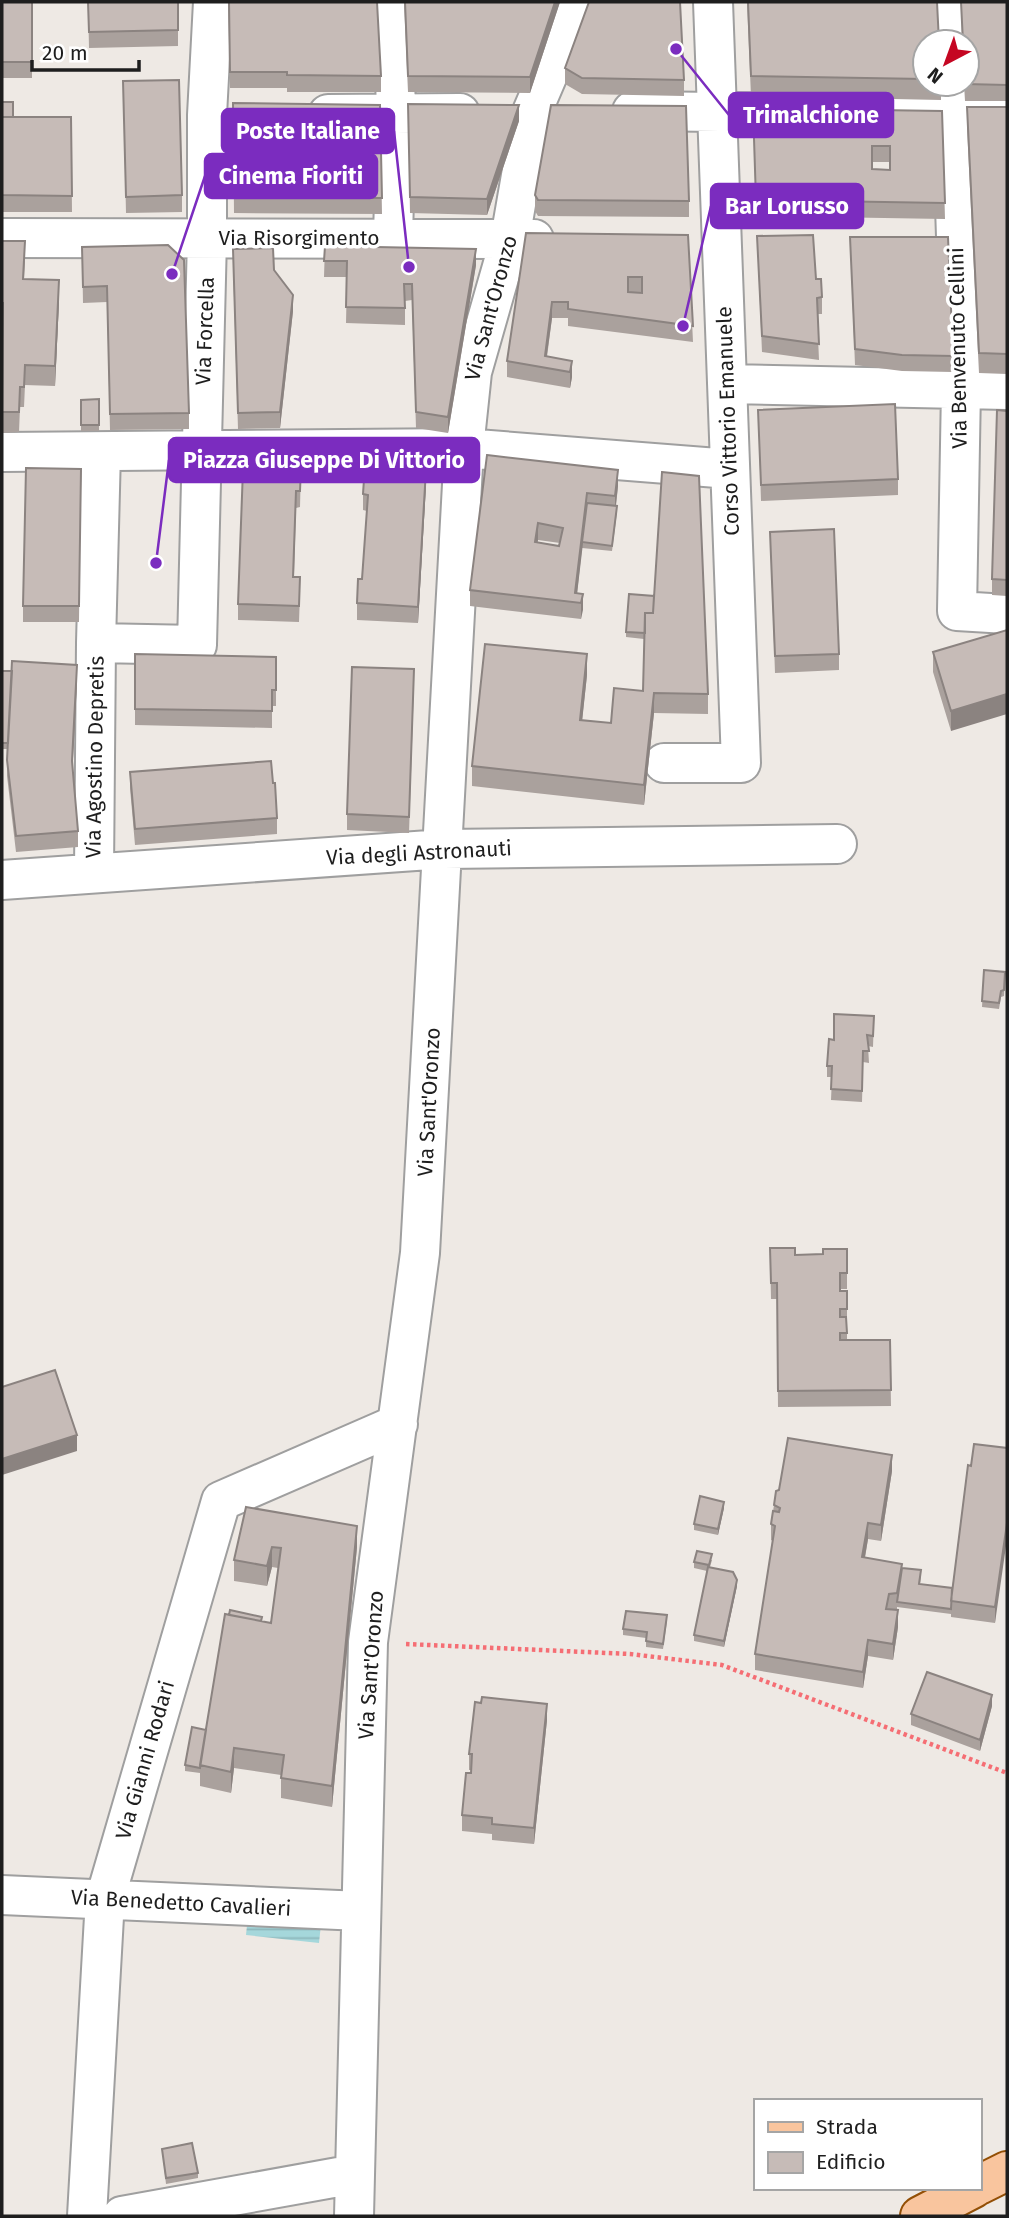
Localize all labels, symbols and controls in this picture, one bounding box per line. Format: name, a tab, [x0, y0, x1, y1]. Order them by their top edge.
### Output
scale bar	[32, 28, 138, 72]
north arrow	[911, 28, 981, 98]
text: 20 m	[42, 40, 88, 66]
text: N	[923, 63, 947, 88]
callout: Trimalchione	[729, 93, 893, 137]
text: Trimalchione	[743, 101, 879, 129]
callout: Poste Italiane	[222, 109, 394, 153]
text: Poste Italiane	[236, 117, 380, 145]
callout: Cinema Fioriti	[205, 154, 377, 198]
text: Cinema Fioriti	[219, 162, 363, 190]
callout: Bar Lorusso	[711, 184, 863, 228]
text: Bar Lorusso	[725, 192, 849, 220]
street label: Via Risorgimento	[218, 225, 380, 251]
street label: Via Sant'Oronzo	[459, 232, 523, 384]
street label: Via Benvenuto Cellini	[943, 247, 973, 449]
street label: Via Forcella	[190, 276, 220, 386]
street label: Corso Vittorio Emanuele	[711, 306, 745, 536]
callout: Piazza Giuseppe Di Vittorio	[169, 438, 479, 482]
text: Piazza Giuseppe Di Vittorio	[183, 446, 465, 474]
street label: Via Agostino Depretis	[80, 655, 110, 859]
street label: Via degli Astronauti	[326, 835, 512, 871]
street label: Via Sant'Oronzo	[412, 1027, 446, 1177]
street label: Via Sant'Oronzo	[353, 1590, 389, 1740]
street label: Via Gianni Rodari	[110, 1678, 180, 1842]
street label: Via Benedetto Cavalieri	[70, 1884, 292, 1922]
legend	[754, 2099, 981, 2190]
text: Strada	[816, 2114, 878, 2140]
text: Edificio	[816, 2149, 886, 2175]

